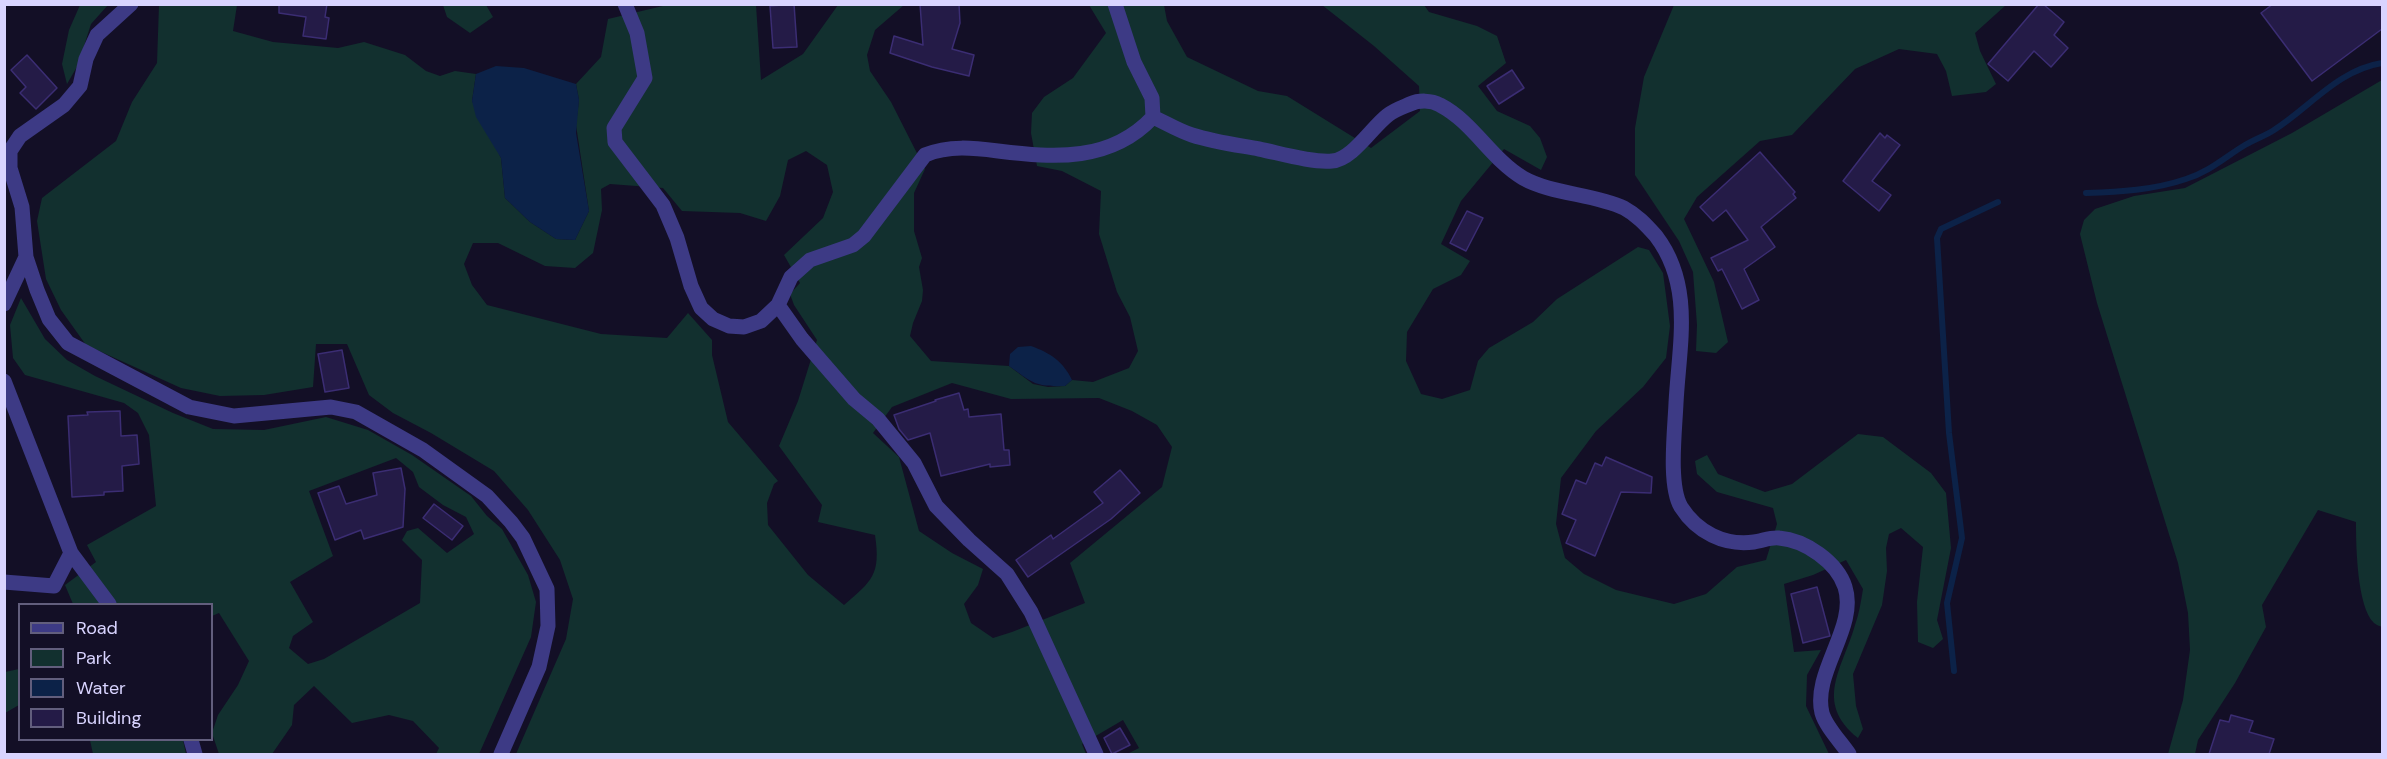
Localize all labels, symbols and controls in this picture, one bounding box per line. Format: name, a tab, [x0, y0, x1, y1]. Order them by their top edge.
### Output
legend	[18, 603, 213, 741]
text: Road	[76, 616, 118, 640]
text: Park	[76, 646, 112, 670]
text: Water	[76, 676, 126, 700]
text: Building	[76, 706, 141, 730]

